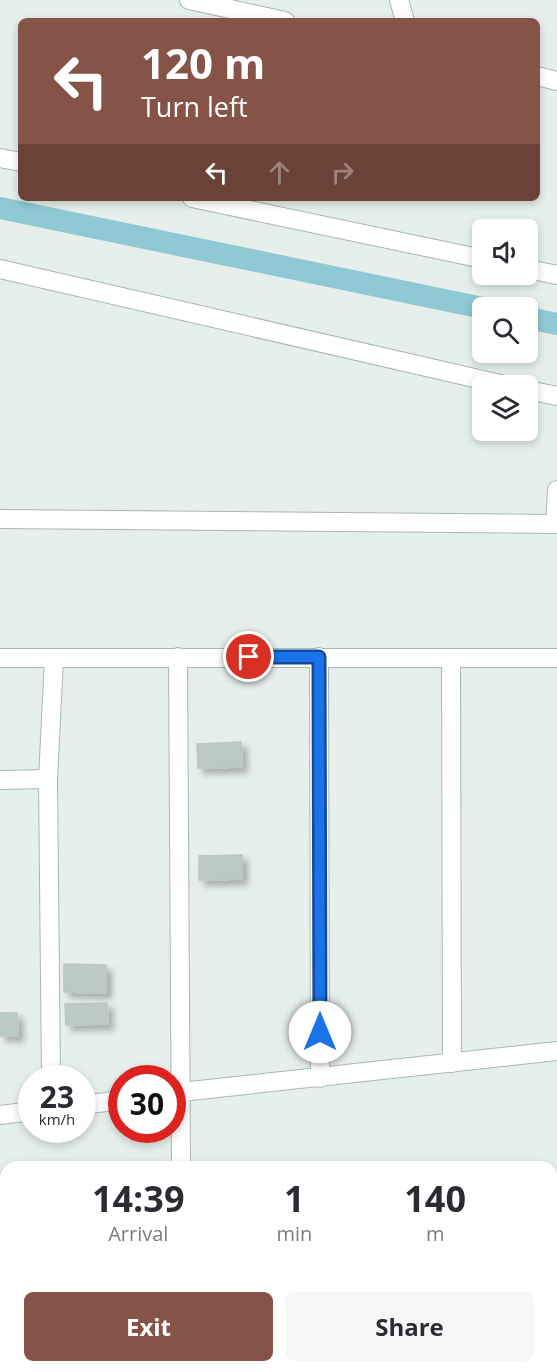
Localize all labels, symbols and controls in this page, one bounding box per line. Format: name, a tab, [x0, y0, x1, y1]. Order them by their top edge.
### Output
text: 120 m	[141, 34, 265, 91]
icon: left	[42, 42, 120, 120]
text: Turn left	[141, 88, 248, 125]
icon: left	[200, 156, 233, 189]
icon: ahead	[263, 156, 296, 189]
icon: right	[326, 156, 359, 189]
map controls	[472, 219, 538, 441]
button: sound	[472, 219, 538, 285]
button: search	[472, 297, 538, 363]
button: layers	[472, 375, 538, 441]
pin	[223, 631, 274, 682]
icon: arrive	[232, 640, 265, 673]
position arrow	[288, 1000, 352, 1064]
speed limit sign: 30	[108, 1065, 186, 1143]
text: 23	[40, 1076, 74, 1117]
text: km/h	[39, 1109, 75, 1129]
text: 14:39	[92, 1174, 185, 1223]
text: 1	[284, 1174, 305, 1223]
text: 140	[404, 1174, 466, 1223]
text: Arrival	[108, 1220, 168, 1247]
text: min	[276, 1220, 312, 1247]
text: m	[426, 1220, 444, 1247]
button: Exit	[24, 1292, 273, 1361]
button: Share	[285, 1292, 534, 1361]

